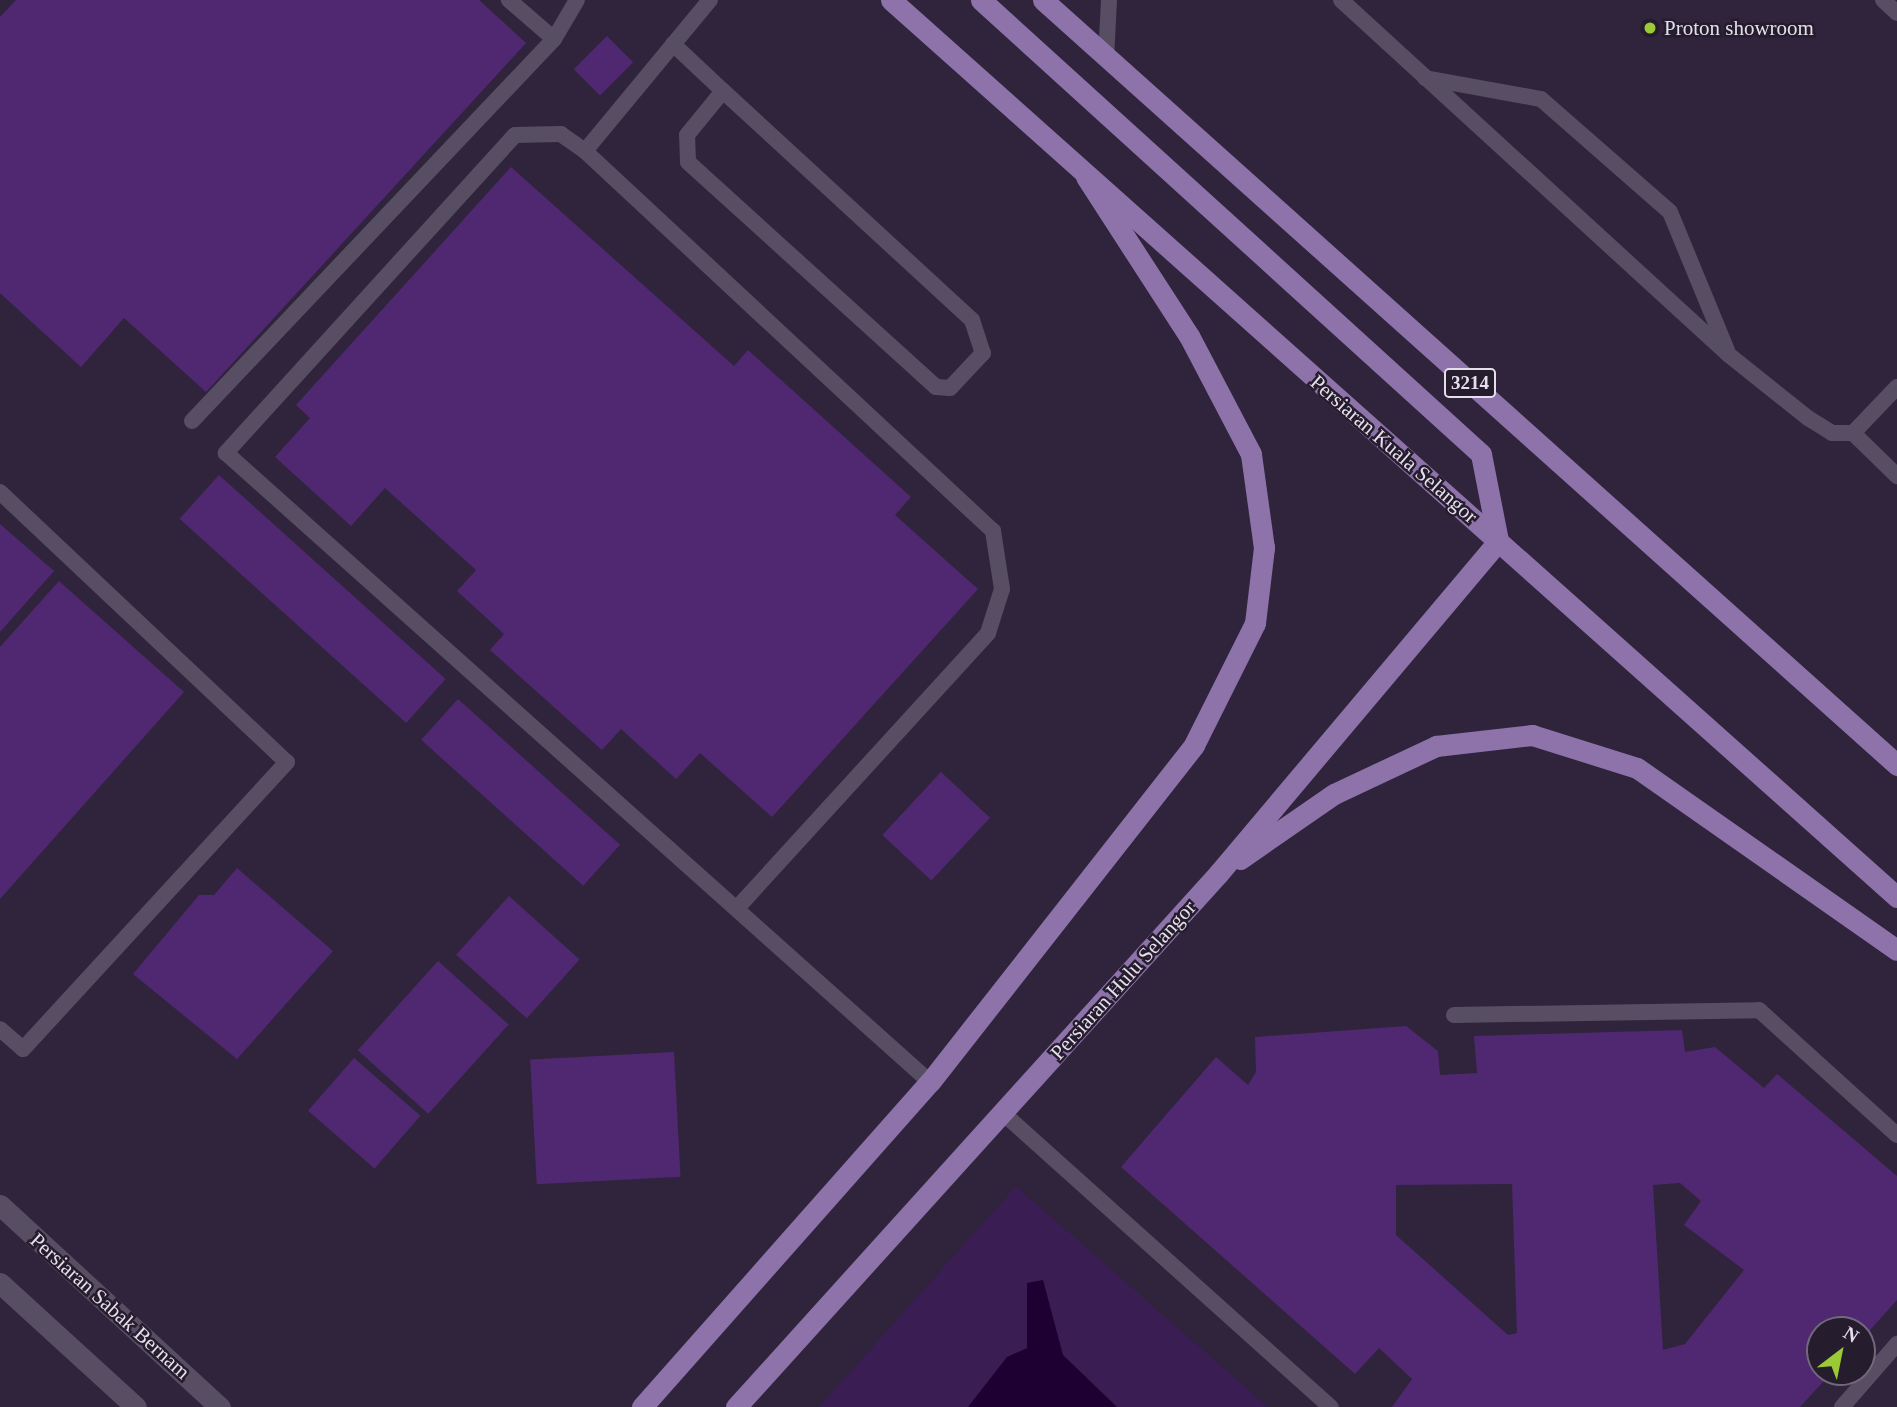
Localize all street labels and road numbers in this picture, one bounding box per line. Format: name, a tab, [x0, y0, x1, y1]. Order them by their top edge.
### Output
road number: 3214	[1444, 368, 1496, 398]
street label: Persiaran Kuala Selangor	[1305, 369, 1483, 529]
street label: Persiaran Hulu Selangor	[1045, 895, 1201, 1065]
street label: Persiaran Sabak Bernam	[25, 1228, 195, 1384]

